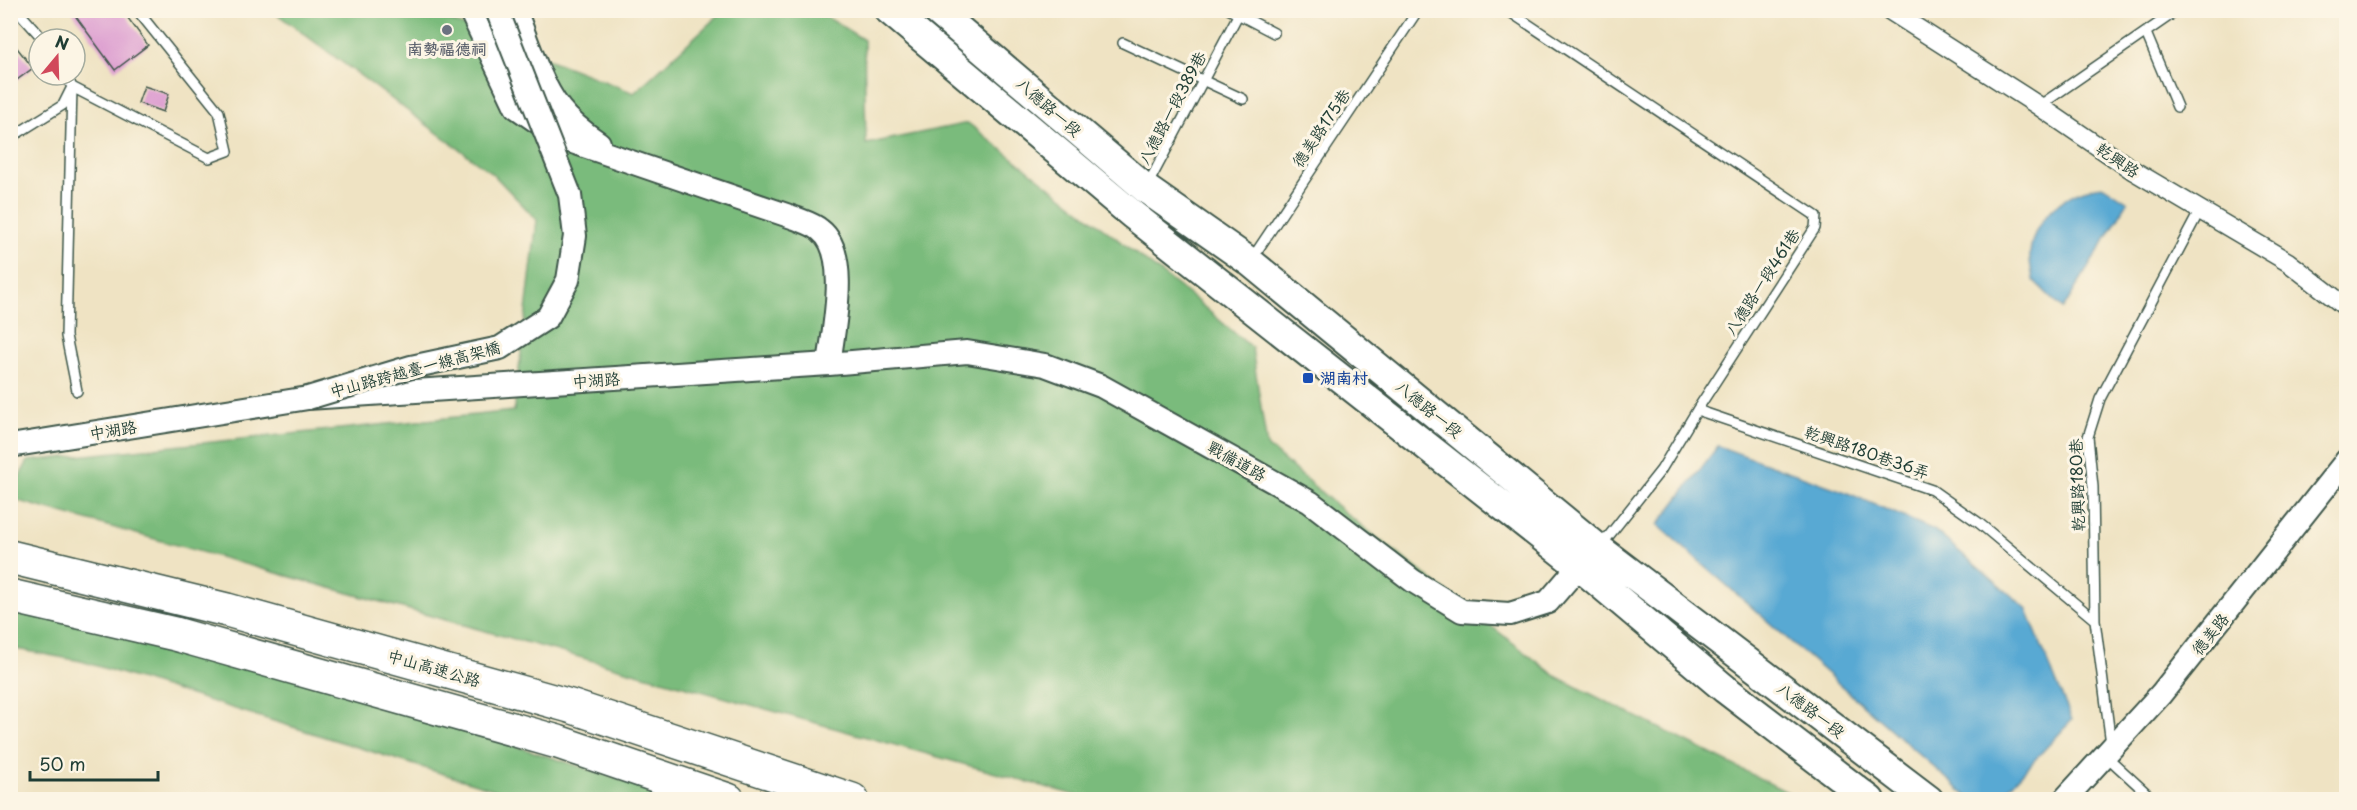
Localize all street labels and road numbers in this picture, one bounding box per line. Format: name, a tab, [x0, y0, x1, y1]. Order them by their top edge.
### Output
street label: 八德路一段389巷	[1131, 46, 1211, 169]
street label: 八德路一段	[1012, 71, 1088, 142]
street label: 德美路175巷	[1285, 83, 1355, 171]
street label: 乾興路	[2092, 136, 2145, 183]
street label: 八德路一段461巷	[1718, 223, 1805, 340]
street label: 中山路跨越臺一線高架橋	[327, 334, 503, 402]
street label: 中湖路	[571, 365, 621, 393]
street label: 八德路一段	[1391, 374, 1468, 443]
street label: 中湖路	[87, 413, 138, 445]
street label: 乾興路180巷36弄	[1802, 418, 1933, 484]
street label: 戰備道路	[1204, 434, 1271, 486]
street label: 乾興路180巷	[2062, 438, 2090, 532]
street label: 德美路	[2185, 607, 2234, 660]
street label: 中山高速公路	[385, 642, 484, 692]
street label: 八德路一段	[1772, 676, 1851, 743]

